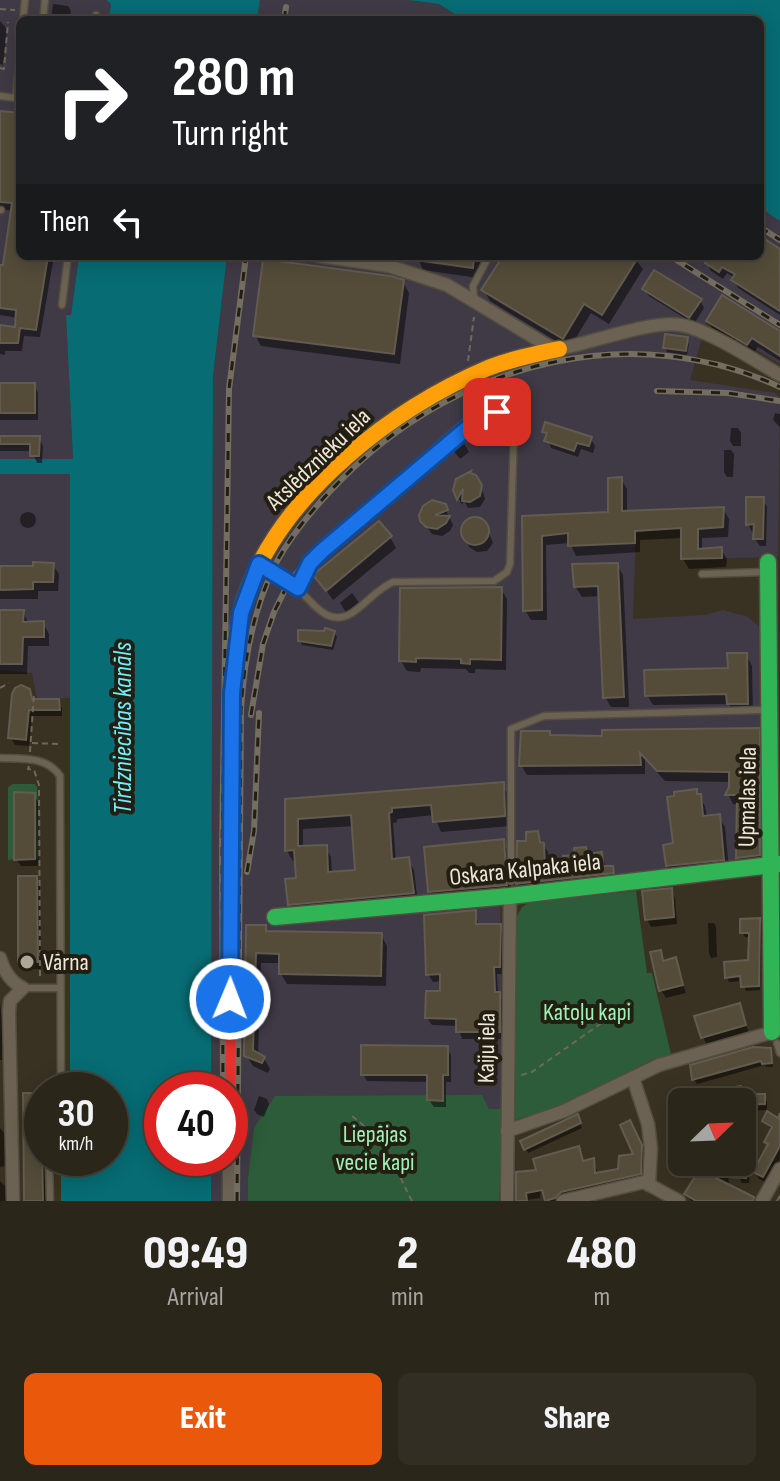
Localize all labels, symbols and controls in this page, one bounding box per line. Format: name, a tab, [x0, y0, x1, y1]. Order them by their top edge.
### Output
text: 280 m	[172, 45, 295, 112]
icon: right	[40, 48, 144, 152]
text: Turn right	[172, 113, 289, 156]
icon: left	[106, 200, 150, 244]
text: Then	[40, 204, 90, 240]
pin	[463, 378, 531, 446]
icon: arrive	[475, 390, 519, 434]
street label: Atslēdznieku iela	[259, 402, 377, 517]
water label: Tirdzniecības kanāls	[108, 642, 139, 814]
street label: Upmalas iela	[732, 747, 763, 847]
street label: Oskara Kalpaka iela	[448, 847, 602, 892]
place label: Vārna	[43, 948, 89, 977]
marker: Vārna	[18, 953, 36, 971]
position arrow	[188, 957, 272, 1041]
park label: Katoļu kapi	[543, 998, 631, 1027]
street label: Kaiju iela	[471, 1013, 502, 1083]
speed limit sign: 40	[144, 1072, 248, 1176]
north arrow	[668, 1088, 756, 1176]
map controls	[668, 1088, 756, 1176]
text: 30	[58, 1090, 94, 1138]
park label: Liepājas vecie kapi	[335, 1120, 415, 1177]
text: km/h	[59, 1132, 93, 1156]
text: 09:49	[143, 1225, 248, 1282]
text: 2	[397, 1225, 418, 1282]
text: 480	[567, 1225, 637, 1282]
text: Arrival	[168, 1282, 224, 1313]
text: min	[391, 1282, 424, 1313]
text: m	[594, 1282, 610, 1313]
button: Exit	[24, 1373, 382, 1465]
button: Share	[398, 1373, 756, 1465]

